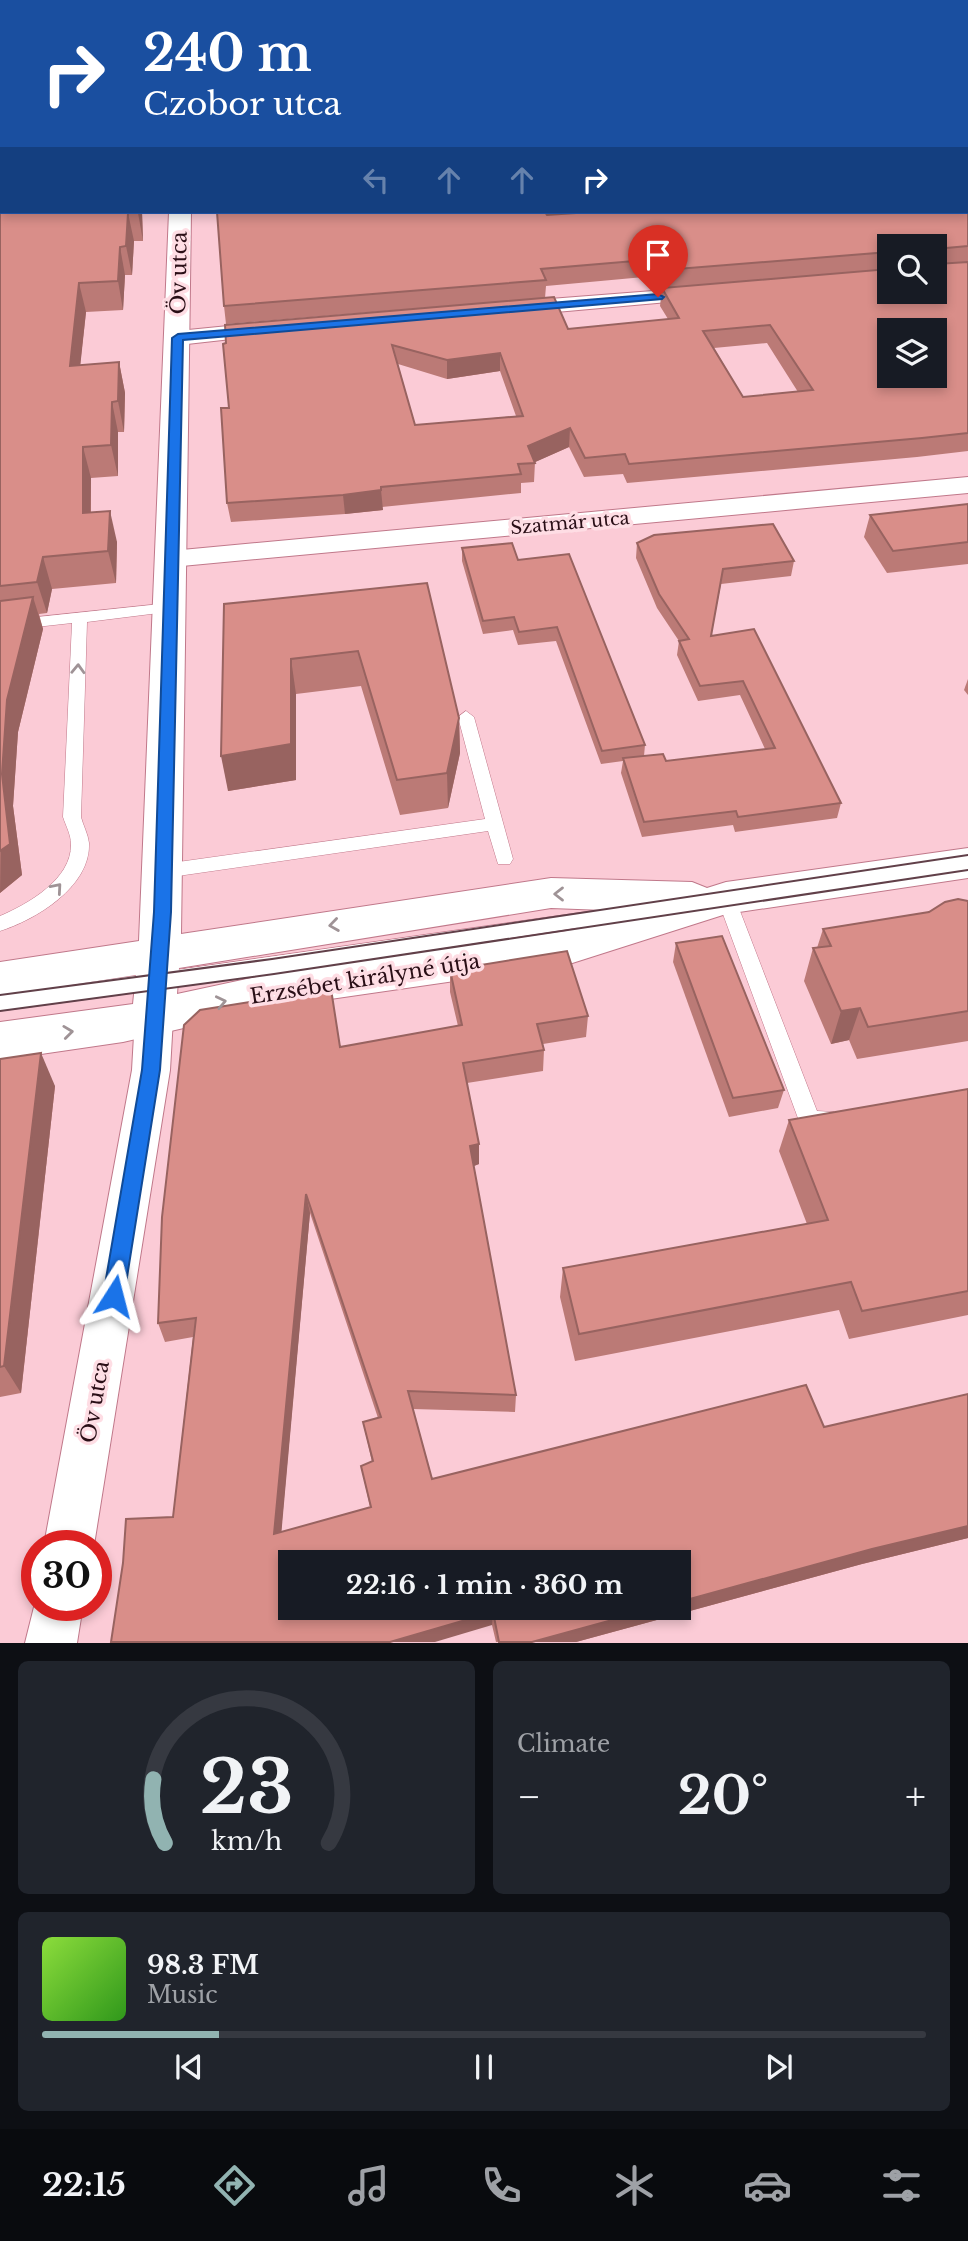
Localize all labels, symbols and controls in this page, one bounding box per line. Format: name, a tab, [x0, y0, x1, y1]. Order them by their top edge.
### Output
text: 240 m	[143, 23, 312, 84]
icon: right	[28, 28, 119, 119]
text: Czobor utca	[143, 84, 341, 124]
icon: left	[357, 161, 395, 199]
icon: ahead	[430, 161, 468, 199]
icon: ahead	[503, 161, 541, 199]
icon: right	[576, 161, 614, 199]
pin	[628, 225, 688, 297]
street label: Öv utca	[165, 231, 193, 315]
map controls	[877, 234, 947, 388]
button: search	[877, 234, 947, 304]
icon: arrive	[639, 236, 677, 274]
button: layers	[877, 318, 947, 388]
street label: Szatmár utca	[510, 507, 630, 539]
one-way arrow	[71, 663, 86, 674]
one-way arrow	[49, 883, 61, 896]
one-way arrow	[554, 886, 564, 902]
one-way arrow	[328, 917, 340, 932]
street label: Erzsébet királyné útja	[248, 948, 482, 1010]
one-way arrow	[215, 996, 227, 1010]
one-way arrow	[62, 1025, 73, 1040]
position arrow	[77, 1259, 151, 1333]
street label: Öv utca	[75, 1359, 115, 1445]
speed limit sign: 30	[21, 1530, 112, 1621]
text: 22:16 · 1 min · 360 m	[346, 1569, 623, 1601]
text: Climate	[517, 1730, 610, 1758]
text: 23	[200, 1743, 293, 1834]
text: 20°	[678, 1764, 768, 1828]
text: −	[517, 1773, 541, 1820]
text: +	[905, 1773, 926, 1820]
text: km/h	[211, 1826, 282, 1857]
text: 98.3 FM	[147, 1949, 259, 1981]
text: Music	[147, 1981, 218, 2009]
icon: previous	[170, 2048, 208, 2086]
icon: pause	[465, 2048, 503, 2086]
icon: next	[760, 2048, 798, 2086]
icon: directions	[210, 2161, 259, 2210]
icon: music	[344, 2161, 393, 2210]
icon: phone	[477, 2161, 526, 2210]
icon: climate	[610, 2161, 659, 2210]
icon: car	[743, 2161, 792, 2210]
icon: filters	[877, 2161, 926, 2210]
text: 22:15	[42, 2165, 126, 2205]

